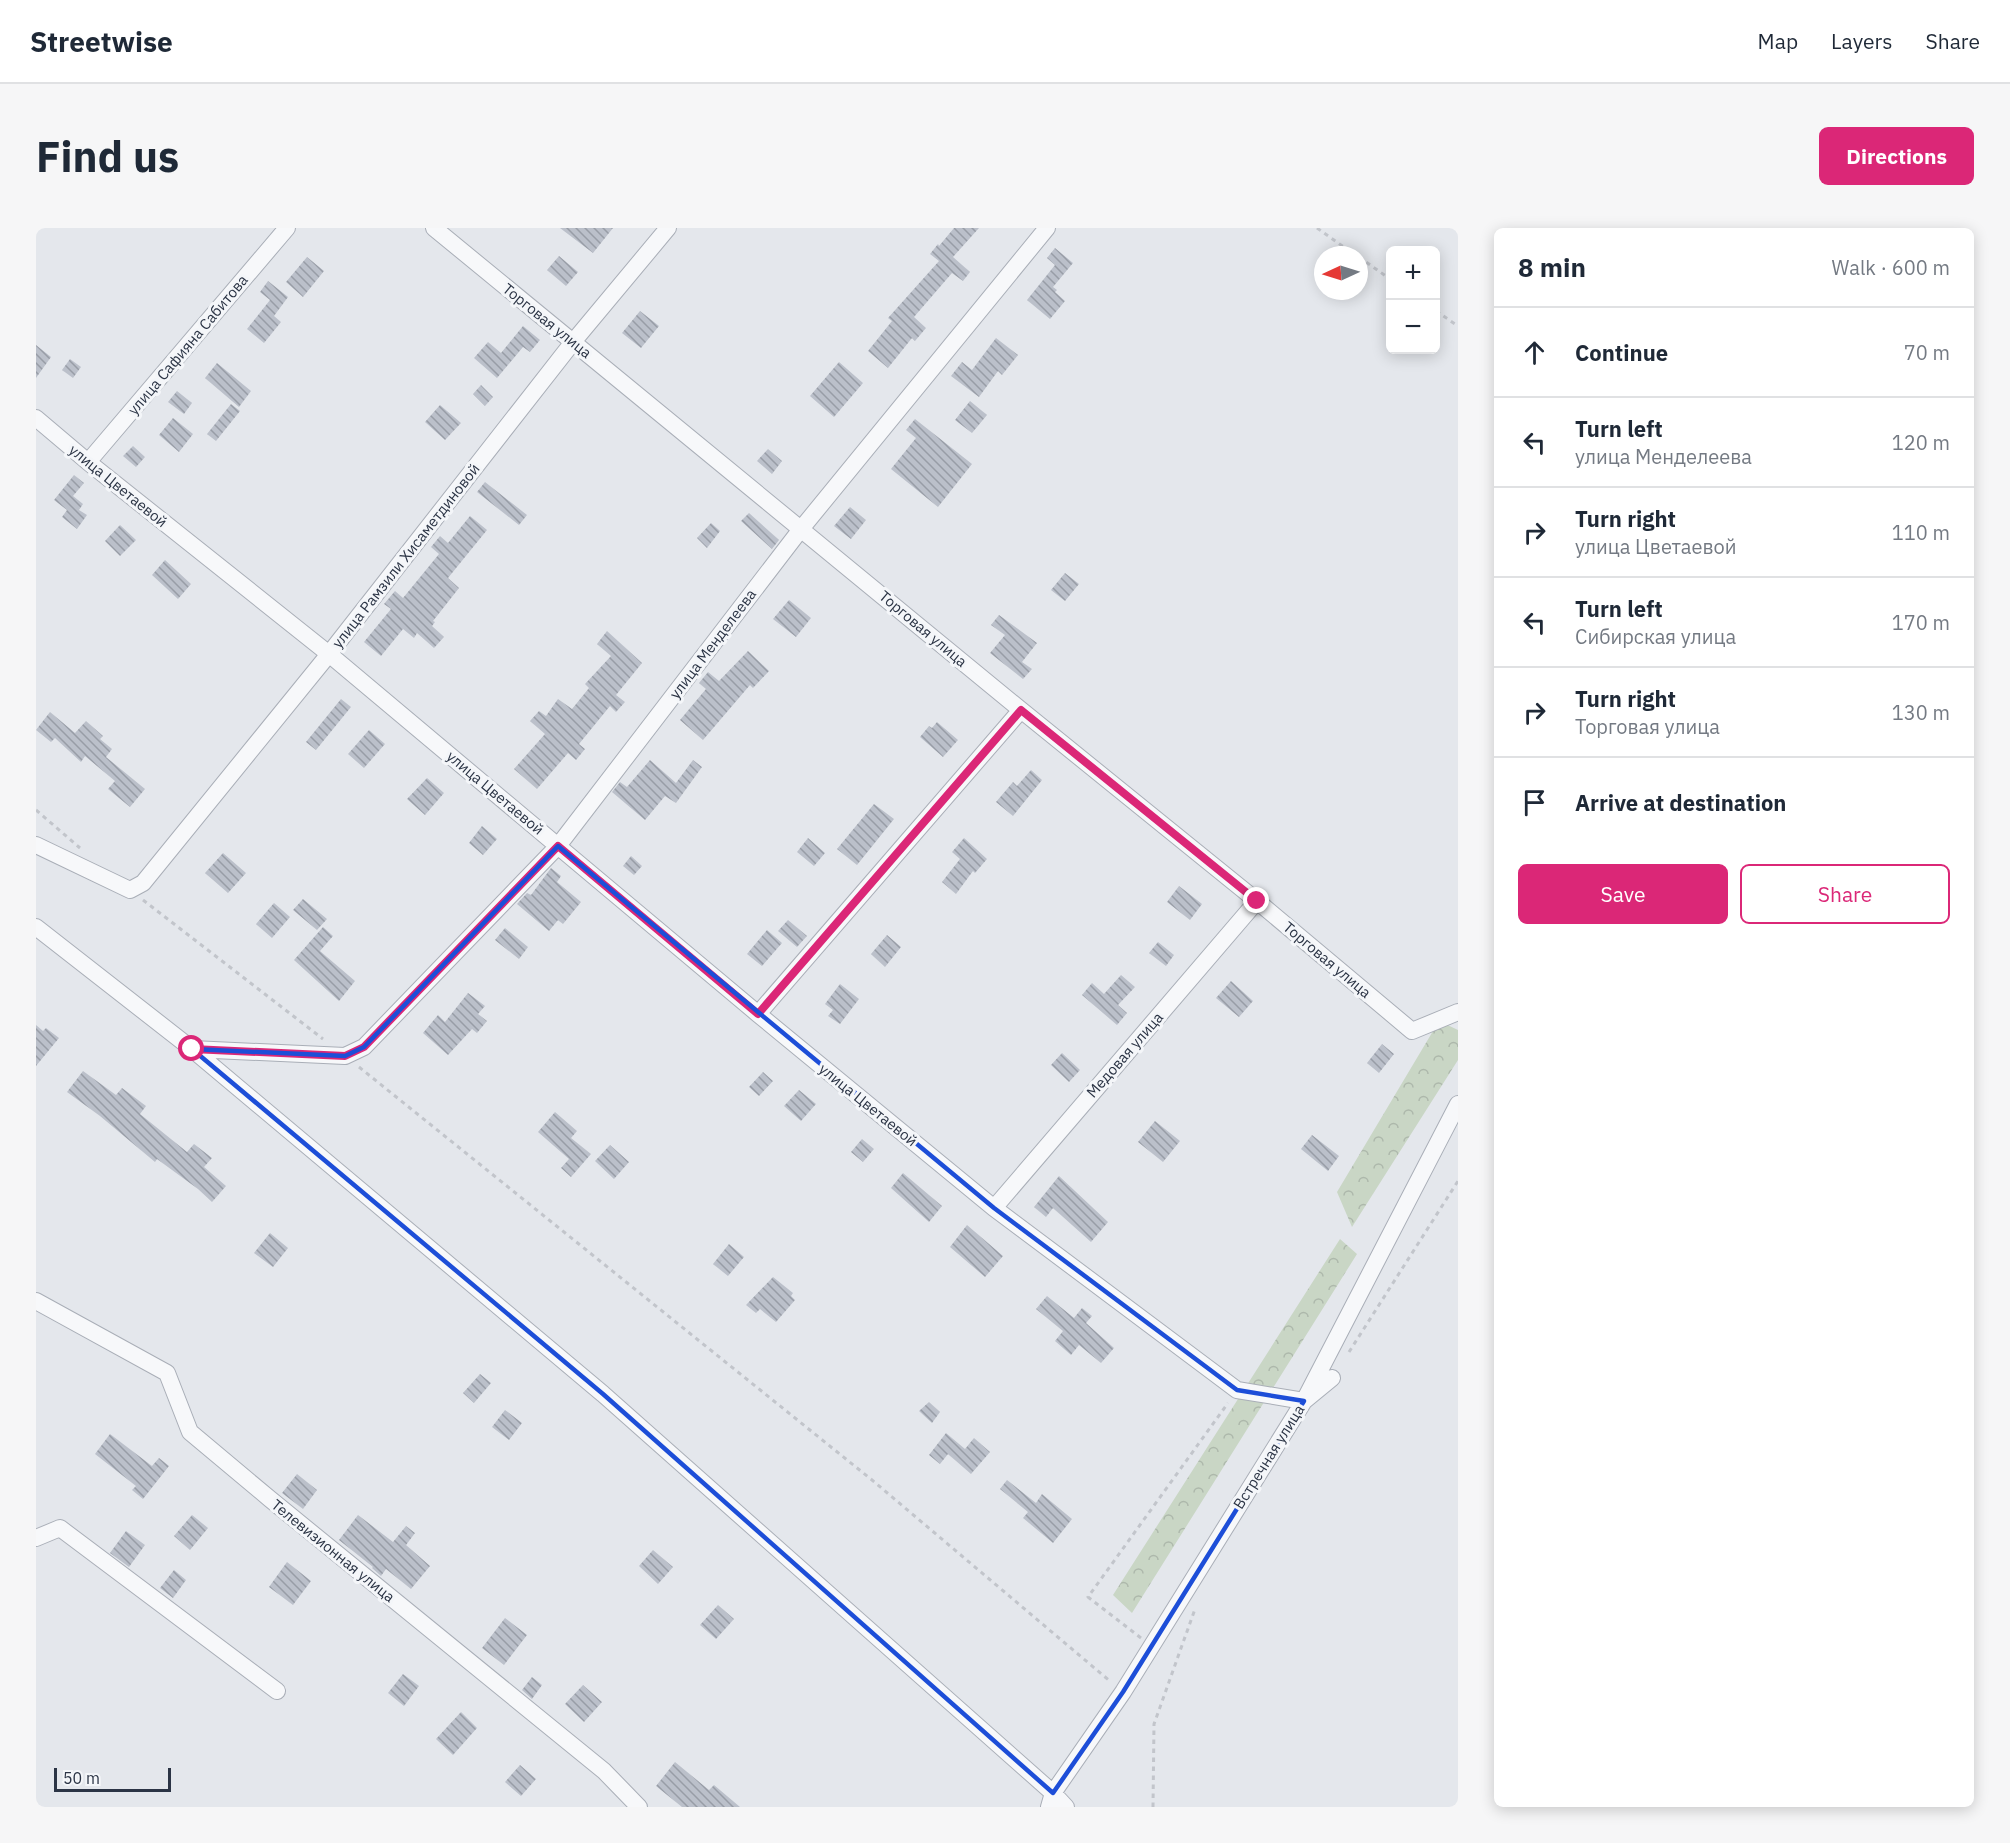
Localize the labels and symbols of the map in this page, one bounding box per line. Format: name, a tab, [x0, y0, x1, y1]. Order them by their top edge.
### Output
north arrow	[1314, 246, 1368, 300]
street label: улица Сафияна Сабитова	[123, 271, 252, 419]
street label: Торговая улица	[499, 279, 596, 362]
street label: улица Цветаевой	[65, 440, 171, 531]
street label: улица Рамзили Хисаметдиновой	[328, 460, 484, 652]
street label: улица Менделеева	[665, 585, 760, 702]
street label: Торговая улица	[876, 586, 971, 671]
street label: улица Цветаевой	[443, 746, 548, 839]
route end	[1243, 887, 1269, 913]
street label: Торговая улица	[1280, 917, 1375, 1002]
street label: Медовая улица	[1082, 1008, 1167, 1101]
route start	[178, 1035, 204, 1061]
street label: улица Цветаевой	[815, 1059, 921, 1150]
street label: Встречная улица	[1229, 1401, 1308, 1512]
street label: Телевизионная улица	[268, 1495, 399, 1606]
scale bar	[54, 1765, 171, 1792]

